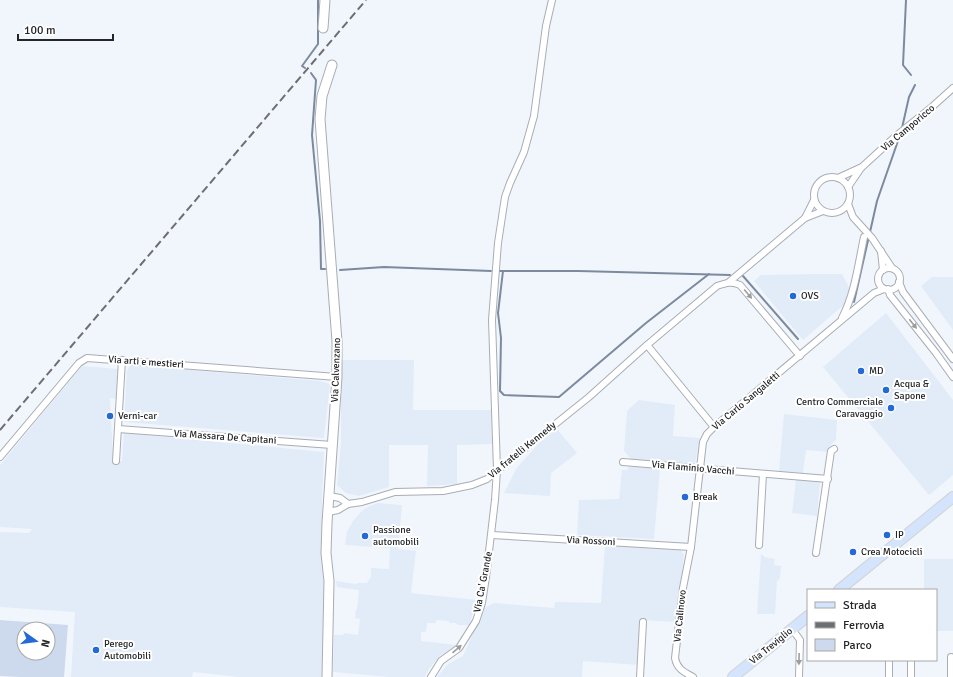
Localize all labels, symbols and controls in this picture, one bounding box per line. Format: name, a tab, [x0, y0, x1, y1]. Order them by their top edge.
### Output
scale bar	[18, 16, 113, 42]
text: 100 m	[24, 23, 56, 38]
street label: Via Camporicco	[879, 102, 937, 154]
one-way arrow	[744, 289, 753, 299]
place label: OVS	[801, 290, 819, 302]
marker: OVS	[788, 291, 798, 301]
one-way arrow	[909, 318, 917, 329]
street label: Via Calvenzano	[329, 337, 343, 403]
street label: Via arti e mestieri	[108, 353, 184, 371]
place label: MD	[869, 365, 884, 377]
marker: MD	[856, 366, 866, 376]
street label: Via Carlo Sangaletti	[710, 369, 782, 433]
place label: Acqua & Sapone	[894, 378, 930, 402]
marker: Acqua & Sapone	[881, 385, 891, 395]
place label: Centro Commerciale Caravaggio	[796, 396, 883, 420]
marker: Centro Commerciale Caravaggio	[886, 403, 896, 413]
place label: Verni-car	[118, 410, 157, 422]
marker: Verni-car	[105, 411, 115, 421]
street label: Via fratelli Kennedy	[486, 419, 558, 481]
street label: Via Massara De Capitani	[173, 427, 277, 447]
street label: Via Flaminio Vacchi	[651, 458, 735, 478]
place label: Break	[693, 491, 717, 503]
marker: Break	[680, 492, 690, 502]
place label: Passione automobili	[373, 524, 419, 548]
place label: IP	[895, 529, 904, 541]
marker: IP	[882, 530, 892, 540]
marker: Passione automobili	[360, 531, 370, 541]
street label: Via Rossoni	[566, 534, 616, 548]
place label: Crea Motocicli	[861, 546, 922, 558]
marker: Crea Motocicli	[848, 547, 858, 557]
street label: Via Ca' Grande	[471, 550, 495, 614]
street label: Via Calinovo	[671, 589, 689, 643]
legend	[807, 589, 937, 661]
text: Strada	[843, 598, 877, 613]
text: Ferrovia	[843, 618, 884, 633]
north arrow	[16, 621, 56, 661]
street label: Via Treviglio	[747, 625, 795, 667]
text: N	[38, 638, 52, 649]
place label: Perego Automobili	[104, 638, 151, 662]
text: Parco	[843, 638, 872, 653]
marker: Perego Automobili	[91, 645, 101, 655]
one-way arrow	[451, 645, 462, 653]
one-way arrow	[796, 653, 802, 666]

